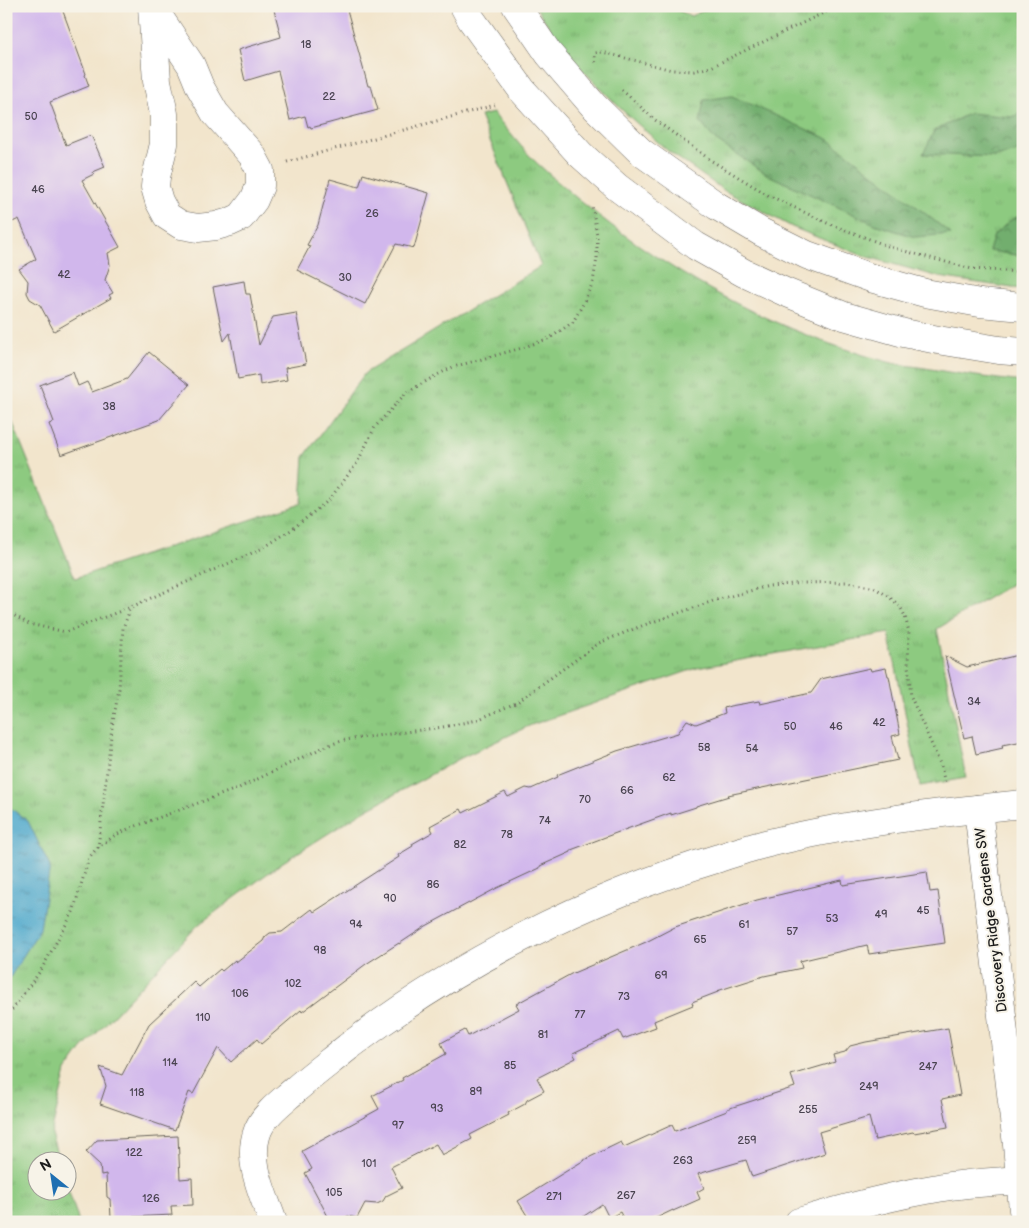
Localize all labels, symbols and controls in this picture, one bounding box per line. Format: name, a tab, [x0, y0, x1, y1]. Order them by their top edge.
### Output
house number: 18	[301, 38, 311, 51]
house number: 22	[323, 90, 336, 103]
house number: 50	[25, 110, 38, 123]
house number: 46	[31, 183, 45, 196]
house number: 26	[365, 207, 379, 220]
house number: 42	[57, 268, 71, 281]
house number: 30	[338, 271, 352, 284]
house number: 38	[102, 400, 116, 413]
house number: 34	[967, 695, 981, 708]
house number: 42	[872, 716, 886, 729]
house number: 50	[784, 720, 797, 733]
house number: 46	[829, 720, 843, 733]
house number: 58	[698, 741, 710, 754]
house number: 54	[745, 742, 759, 755]
house number: 62	[662, 771, 676, 784]
house number: 66	[620, 784, 634, 797]
house number: 70	[579, 793, 591, 806]
house number: 74	[539, 814, 551, 827]
street label: Discovery Ridge Gardens SW	[971, 826, 1011, 1013]
house number: 78	[501, 828, 513, 841]
house number: 82	[454, 838, 467, 851]
house number: 86	[426, 878, 440, 891]
house number: 90	[384, 892, 397, 905]
house number: 45	[916, 904, 930, 917]
house number: 49	[874, 908, 888, 921]
house number: 53	[825, 912, 839, 925]
house number: 94	[349, 918, 363, 931]
house number: 61	[739, 918, 749, 931]
house number: 57	[786, 925, 798, 938]
house number: 65	[693, 933, 707, 946]
house number: 98	[314, 944, 326, 957]
house number: 69	[654, 969, 668, 982]
house number: 102	[284, 977, 302, 990]
house number: 106	[231, 987, 249, 1000]
house number: 73	[618, 990, 630, 1003]
house number: 77	[575, 1008, 586, 1021]
house number: 110	[196, 1011, 211, 1024]
house number: 81	[538, 1028, 548, 1041]
house number: 114	[162, 1056, 178, 1069]
house number: 85	[504, 1059, 516, 1072]
house number: 247	[919, 1060, 938, 1073]
house number: 249	[859, 1080, 879, 1093]
house number: 89	[470, 1085, 482, 1098]
house number: 118	[130, 1086, 144, 1099]
house number: 93	[430, 1102, 444, 1115]
house number: 255	[798, 1103, 818, 1116]
house number: 97	[392, 1119, 404, 1132]
house number: 259	[737, 1134, 757, 1147]
house number: 122	[125, 1146, 143, 1159]
north arrow	[28, 1150, 78, 1200]
house number: 263	[673, 1154, 693, 1167]
text: N	[37, 1155, 55, 1175]
house number: 101	[362, 1157, 376, 1170]
house number: 105	[325, 1186, 343, 1199]
house number: 267	[617, 1189, 636, 1202]
house number: 271	[546, 1190, 562, 1203]
house number: 126	[142, 1192, 160, 1205]

